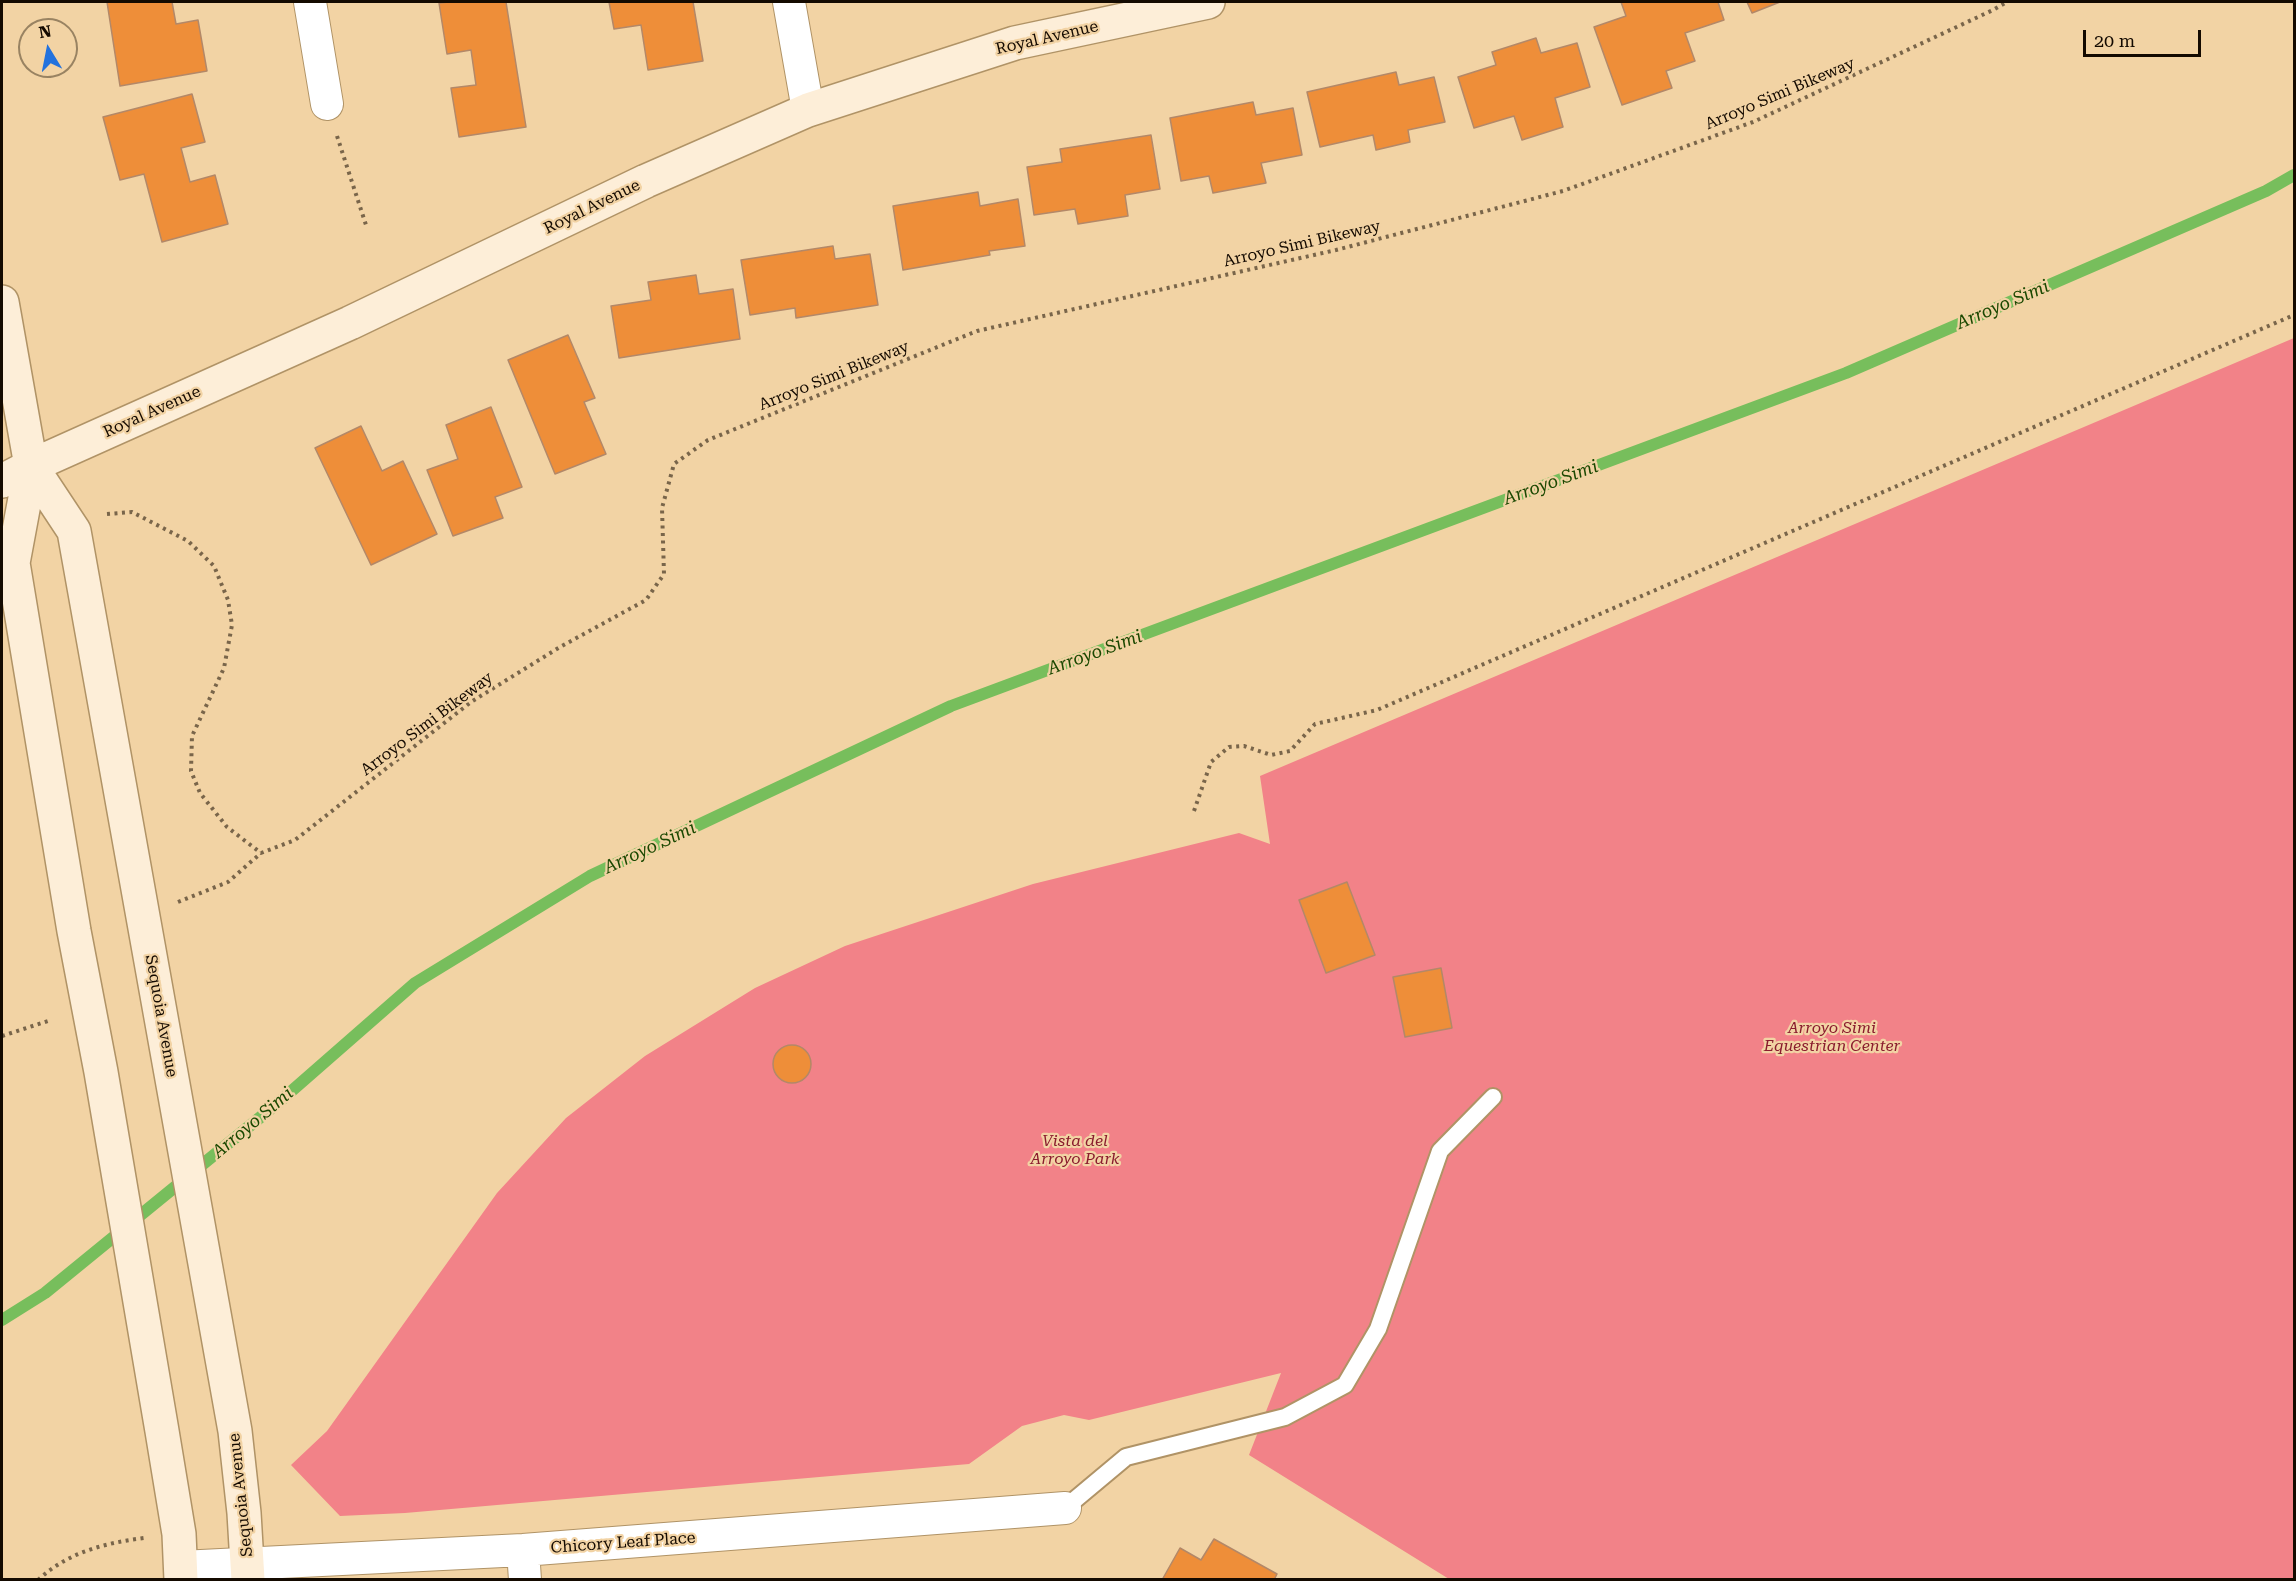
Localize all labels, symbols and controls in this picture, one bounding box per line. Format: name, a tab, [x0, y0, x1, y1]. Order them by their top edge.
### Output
street label: Royal Avenue	[994, 17, 1100, 59]
north arrow	[18, 18, 78, 78]
scale bar	[2086, 18, 2204, 56]
text: N	[37, 21, 53, 42]
text: 20 m	[2094, 30, 2135, 51]
street label: Arroyo Simi Bikeway	[1702, 54, 1858, 134]
street label: Royal Avenue	[541, 175, 643, 239]
street label: Arroyo Simi Bikeway	[1222, 217, 1382, 271]
water label: Arroyo Simi	[1953, 276, 2053, 334]
street label: Arroyo Simi Bikeway	[756, 337, 912, 415]
street label: Royal Avenue	[100, 382, 204, 442]
water label: Arroyo Simi	[1501, 456, 1601, 510]
water label: Arroyo Simi	[1045, 626, 1145, 680]
street label: Arroyo Simi Bikeway	[357, 668, 497, 780]
water label: Arroyo Simi	[601, 817, 699, 879]
street label: Sequoia Avenue	[141, 953, 181, 1079]
park label: Arroyo Simi Equestrian Center	[1764, 1018, 1900, 1056]
water label: Arroyo Simi	[208, 1083, 298, 1163]
park label: Vista del Arroyo Park	[1031, 1131, 1119, 1169]
street label: Sequoia Avenue	[225, 1432, 257, 1558]
street label: Chicory Leaf Place	[550, 1528, 696, 1558]

